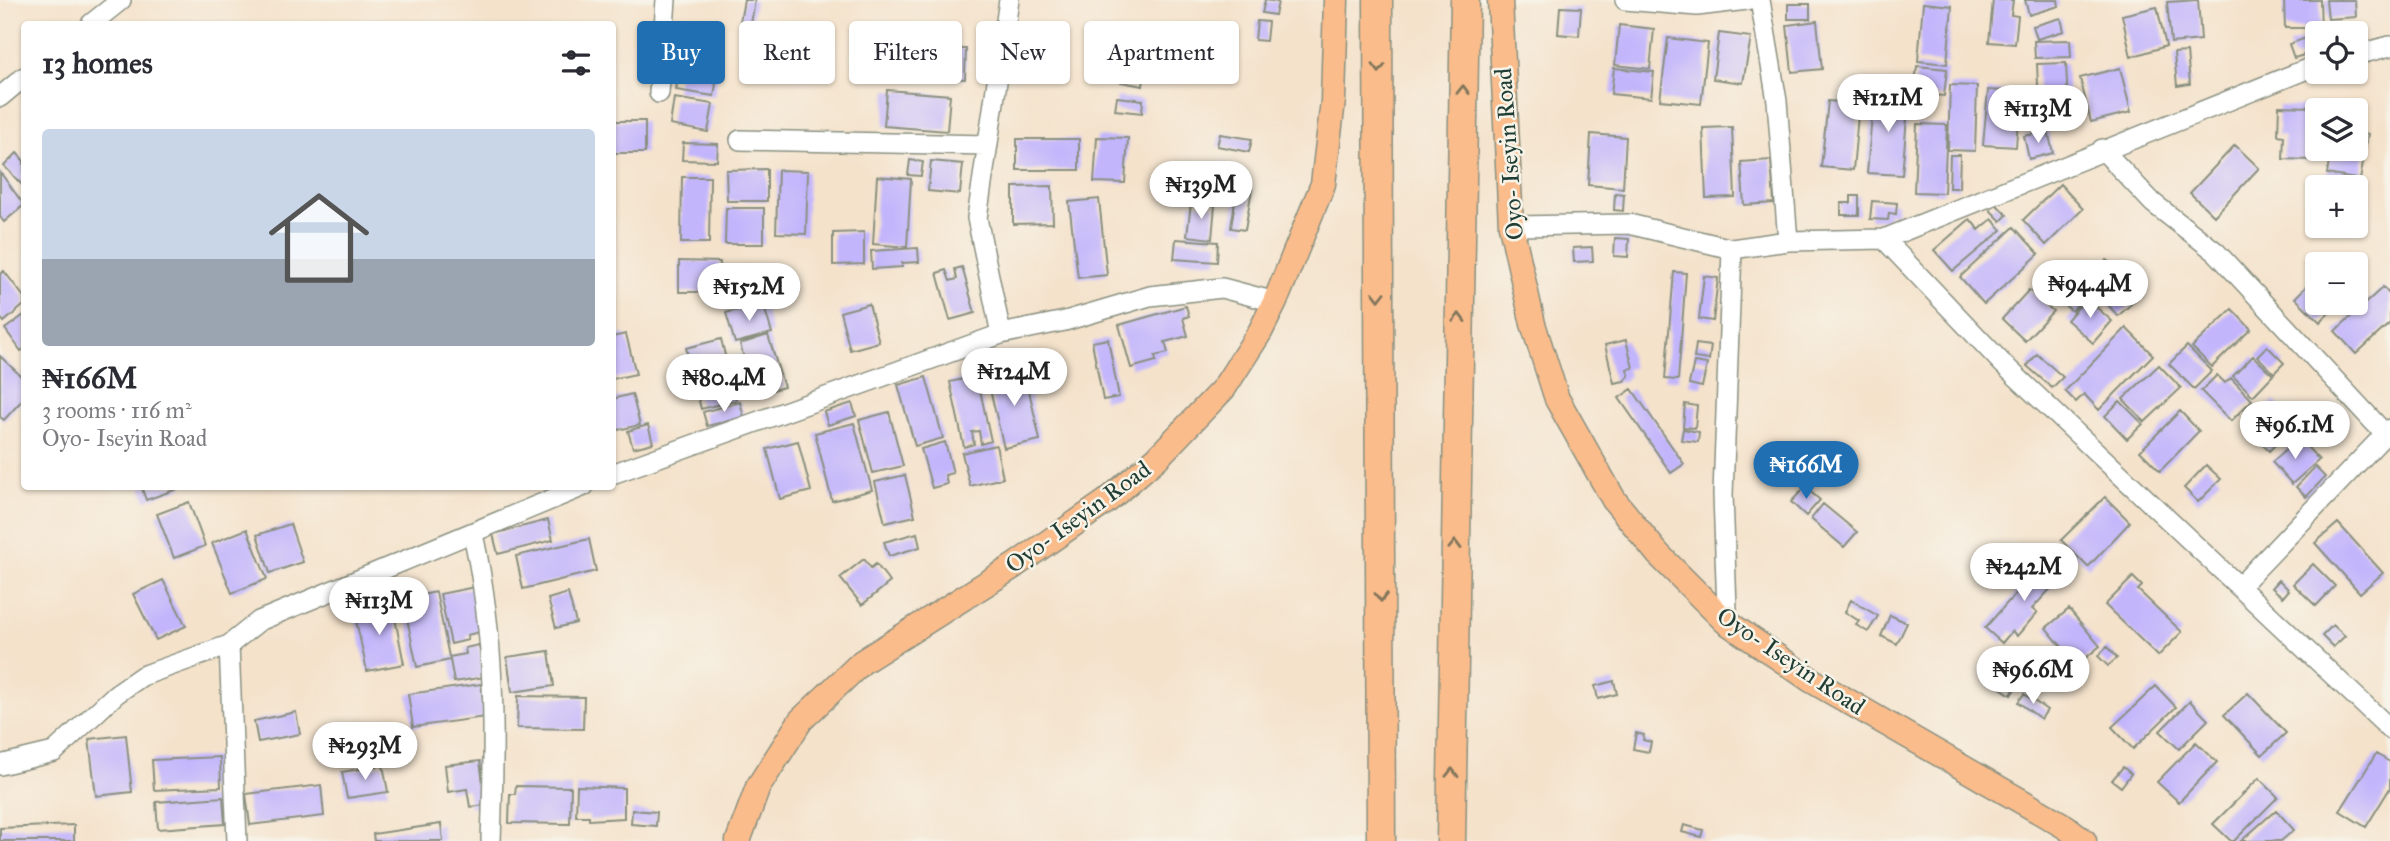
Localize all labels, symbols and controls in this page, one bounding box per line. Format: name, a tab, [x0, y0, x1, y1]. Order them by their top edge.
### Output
chip: Buy	[637, 21, 725, 84]
chip: Rent	[739, 21, 835, 84]
chip: Filters	[849, 21, 962, 84]
chip: New	[976, 21, 1070, 84]
chip: Apartment	[1084, 21, 1239, 84]
map controls	[2305, 21, 2368, 315]
button: locate	[2305, 21, 2368, 84]
icon: filters	[557, 44, 595, 82]
text: 13 homes	[42, 45, 153, 81]
one-way arrow	[1371, 63, 1386, 74]
street label: Oyo- Iseyin Road	[1488, 67, 1530, 241]
pin: ₦121M	[1839, 74, 1937, 134]
text: ₦121M	[1853, 83, 1923, 111]
one-way arrow	[1455, 85, 1471, 95]
pin: ₦113M	[1989, 86, 2087, 145]
text: ₦113M	[2004, 94, 2072, 122]
button: layers	[2305, 98, 2368, 161]
pin: ₦139M	[1152, 162, 1250, 221]
text: ₦139M	[1166, 170, 1236, 198]
icon: home	[256, 175, 382, 301]
button: +	[2305, 175, 2368, 238]
button: −	[2305, 252, 2368, 315]
pin: ₦94.4M	[2033, 260, 2147, 320]
pin: ₦152M	[700, 264, 798, 323]
text: ₦94.4M	[2048, 269, 2132, 297]
text: ₦152M	[713, 272, 785, 300]
one-way arrow	[1371, 291, 1387, 301]
one-way arrow	[1451, 312, 1467, 323]
pin: ₦124M	[965, 348, 1063, 408]
pin: ₦80.4M	[667, 354, 781, 414]
text: ₦124M	[977, 357, 1051, 385]
text: ₦166M	[42, 360, 137, 396]
text: ₦80.4M	[682, 363, 766, 391]
text: 3 rooms · 116 m²	[42, 396, 192, 424]
pin: ₦96.1M	[2238, 402, 2352, 461]
text: ₦96.1M	[2256, 410, 2334, 438]
text: Oyo- Iseyin Road	[42, 424, 207, 452]
pin: ₦166M	[1757, 442, 1855, 501]
text: ₦166M	[1770, 450, 1842, 478]
street label: Oyo- Iseyin Road	[999, 454, 1157, 580]
one-way arrow	[1448, 540, 1463, 551]
pin: ₦242M	[1975, 544, 2073, 603]
text: ₦242M	[1986, 552, 2062, 580]
pin: ₦113M	[330, 578, 428, 637]
text: ₦113M	[345, 586, 413, 614]
one-way arrow	[1373, 592, 1389, 602]
street label: Oyo- Iseyin Road	[1711, 600, 1871, 722]
pin: ₦96.6M	[1976, 646, 2090, 706]
text: ₦96.6M	[1992, 655, 2074, 683]
pin: ₦293M	[316, 722, 414, 782]
text: ₦293M	[328, 731, 402, 759]
one-way arrow	[1444, 767, 1460, 778]

